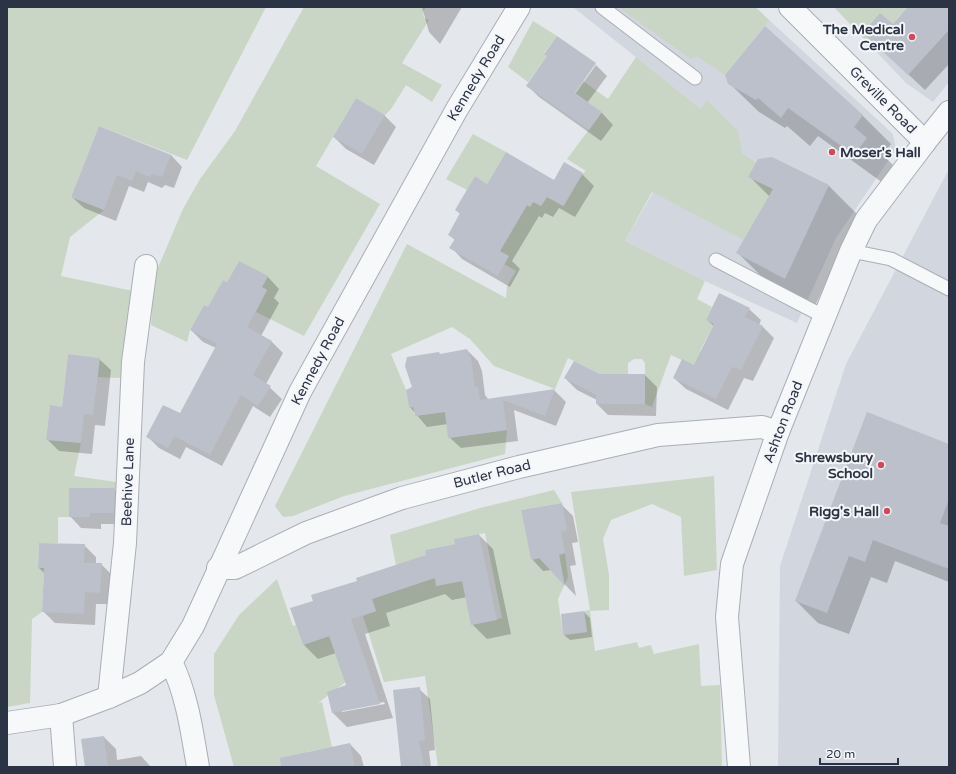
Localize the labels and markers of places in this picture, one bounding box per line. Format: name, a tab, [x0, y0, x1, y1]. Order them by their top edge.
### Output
place label: The Medical Centre	[822, 21, 904, 54]
marker: The Medical Centre	[907, 32, 917, 42]
place label: Moser's Hall	[840, 144, 921, 161]
marker: Moser's Hall	[827, 147, 837, 157]
place label: Shrewsbury School	[795, 449, 873, 482]
marker: Shrewsbury School	[876, 460, 886, 470]
place label: Rigg's Hall	[809, 503, 879, 520]
marker: Rigg's Hall	[882, 506, 892, 516]

